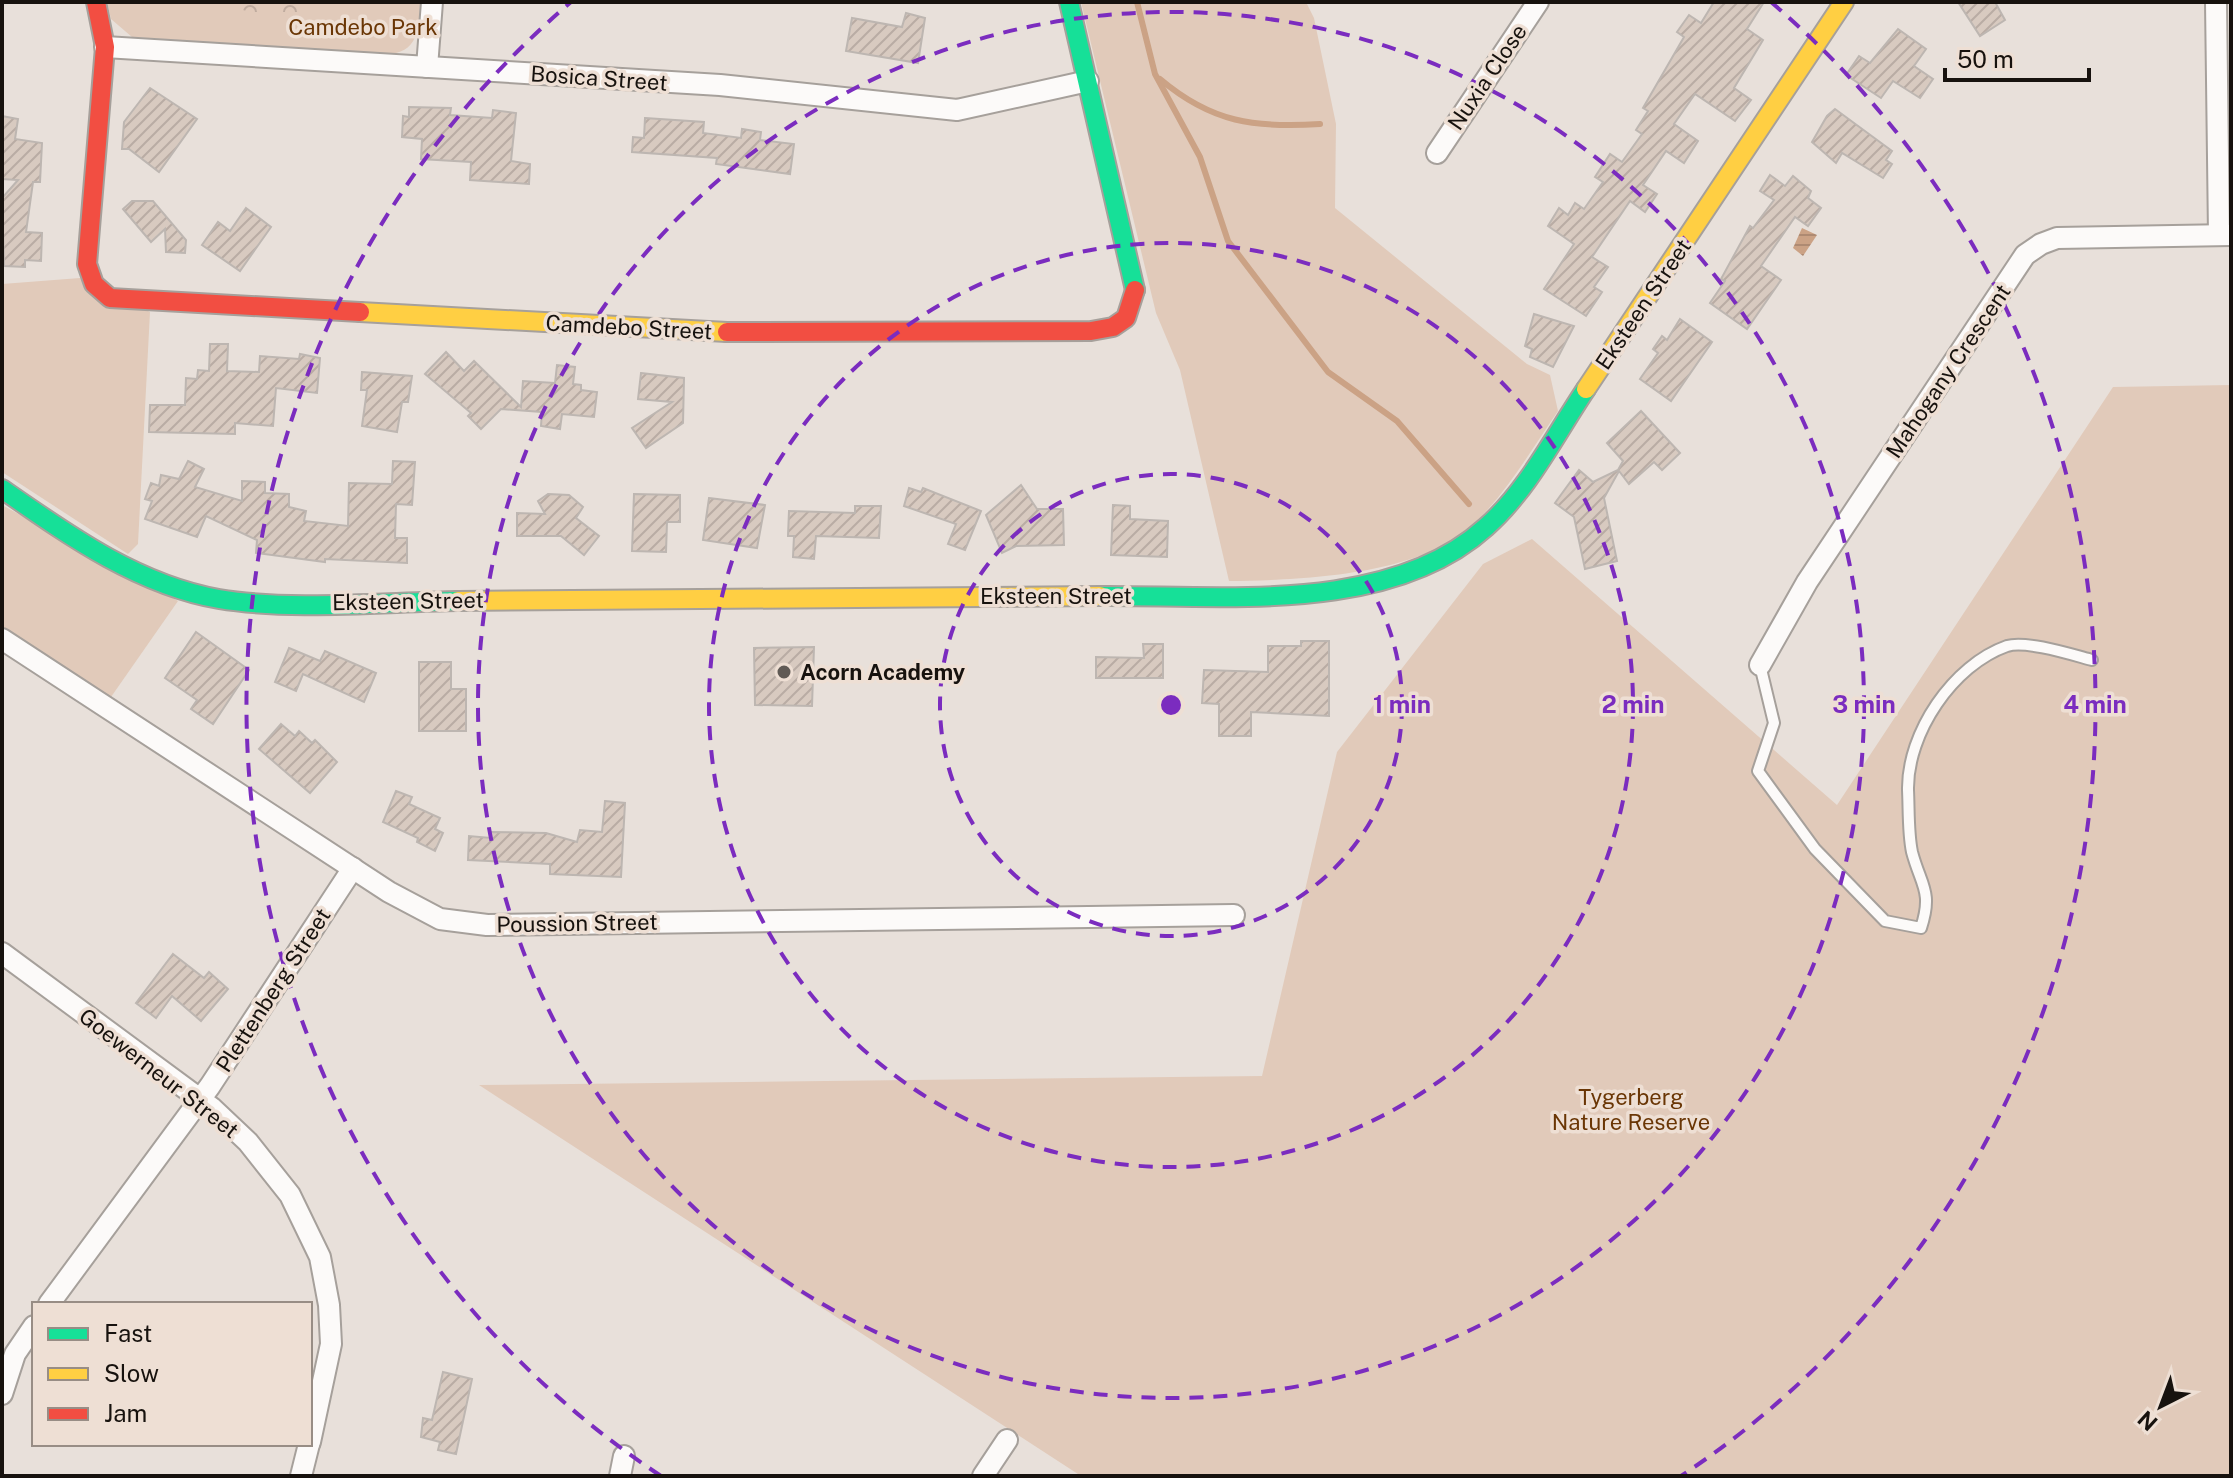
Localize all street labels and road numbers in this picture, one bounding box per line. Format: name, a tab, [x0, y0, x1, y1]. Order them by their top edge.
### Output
street label: Nuxia Close	[1442, 19, 1532, 135]
street label: Bosica Street	[530, 60, 668, 96]
street label: Eksteen Street	[1590, 234, 1696, 374]
street label: Mahogany Crescent	[1880, 279, 2016, 463]
street label: Camdebo Street	[545, 310, 713, 344]
street label: Eksteen Street	[980, 583, 1132, 609]
street label: Eksteen Street	[332, 587, 484, 615]
street label: Plettenberg Street	[210, 903, 336, 1077]
street label: Poussion Street	[496, 909, 658, 937]
street label: Goewerneur Street	[74, 1003, 244, 1143]

